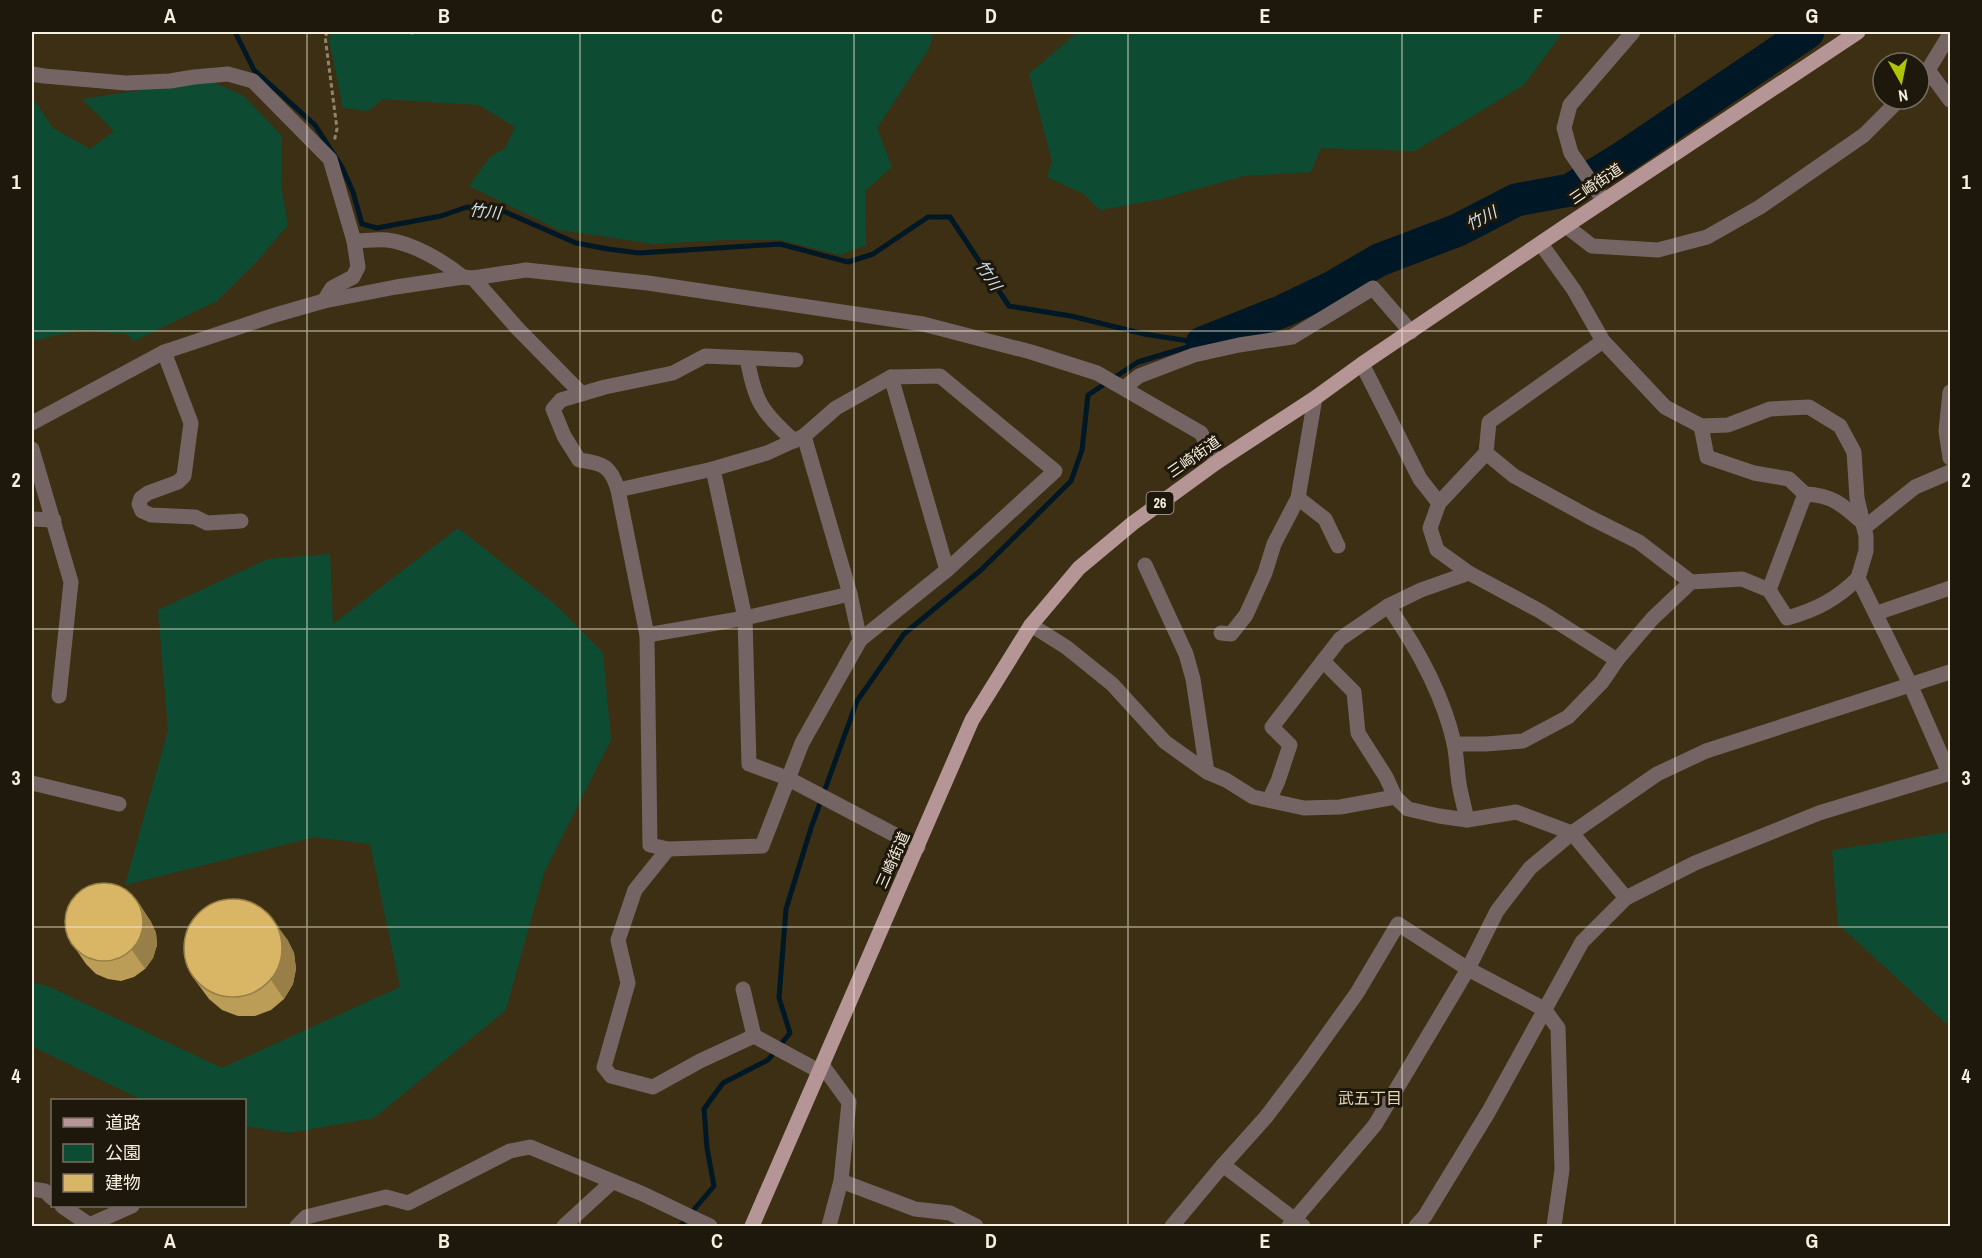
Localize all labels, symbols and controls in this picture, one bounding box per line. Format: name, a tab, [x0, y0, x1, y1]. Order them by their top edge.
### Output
text: A	[164, 2, 176, 29]
text: B	[438, 2, 450, 29]
text: C	[711, 2, 723, 29]
text: D	[985, 2, 997, 29]
text: E	[1260, 2, 1271, 29]
text: F	[1533, 2, 1543, 29]
text: G	[1806, 2, 1818, 29]
north arrow	[1871, 51, 1931, 111]
text: N	[1897, 84, 1910, 107]
street label: 三崎街道	[1565, 158, 1626, 209]
text: 1	[11, 168, 21, 195]
text: 1	[1961, 168, 1971, 195]
water label: 竹川	[468, 198, 504, 224]
water label: 竹川	[1462, 200, 1502, 235]
water label: 竹川	[971, 256, 1008, 296]
street label: 三崎街道	[1163, 431, 1224, 482]
text: 2	[11, 466, 21, 493]
text: 2	[1961, 466, 1971, 493]
road number: 26	[1146, 492, 1174, 514]
text: 3	[11, 764, 21, 791]
text: 3	[1961, 764, 1971, 791]
street label: 三崎街道	[871, 828, 914, 891]
text: 4	[11, 1062, 21, 1089]
text: 4	[1961, 1062, 1971, 1089]
district label: 武五丁目	[1338, 1087, 1402, 1109]
legend	[51, 1099, 246, 1207]
text: 道路	[105, 1110, 141, 1135]
text: 公園	[105, 1140, 141, 1165]
text: 建物	[105, 1170, 141, 1195]
text: A	[164, 1227, 176, 1254]
text: B	[438, 1227, 450, 1254]
text: C	[711, 1227, 723, 1254]
text: D	[985, 1227, 997, 1254]
text: E	[1260, 1227, 1271, 1254]
text: F	[1533, 1227, 1543, 1254]
text: G	[1806, 1227, 1818, 1254]

